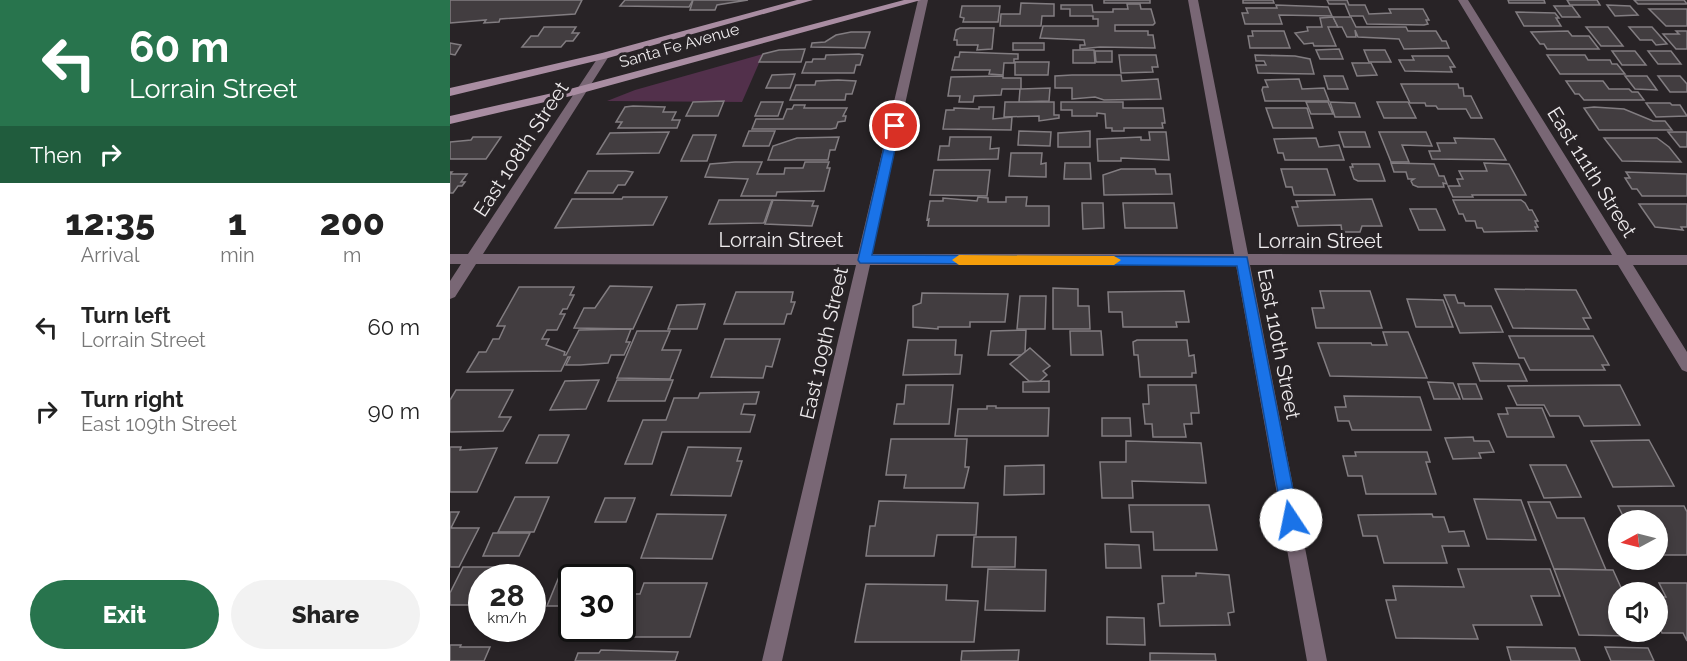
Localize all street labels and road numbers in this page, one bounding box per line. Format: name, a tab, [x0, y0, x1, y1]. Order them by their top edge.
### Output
street label: Santa Fe Avenue	[617, 19, 741, 72]
street label: East 108th Street	[468, 77, 574, 221]
street label: East 111th Street	[1542, 102, 1642, 242]
street label: Lorrain Street	[719, 228, 844, 252]
street label: Lorrain Street	[1258, 229, 1383, 253]
street label: East 109th Street	[795, 264, 853, 422]
street label: East 110th Street	[1253, 267, 1305, 422]

